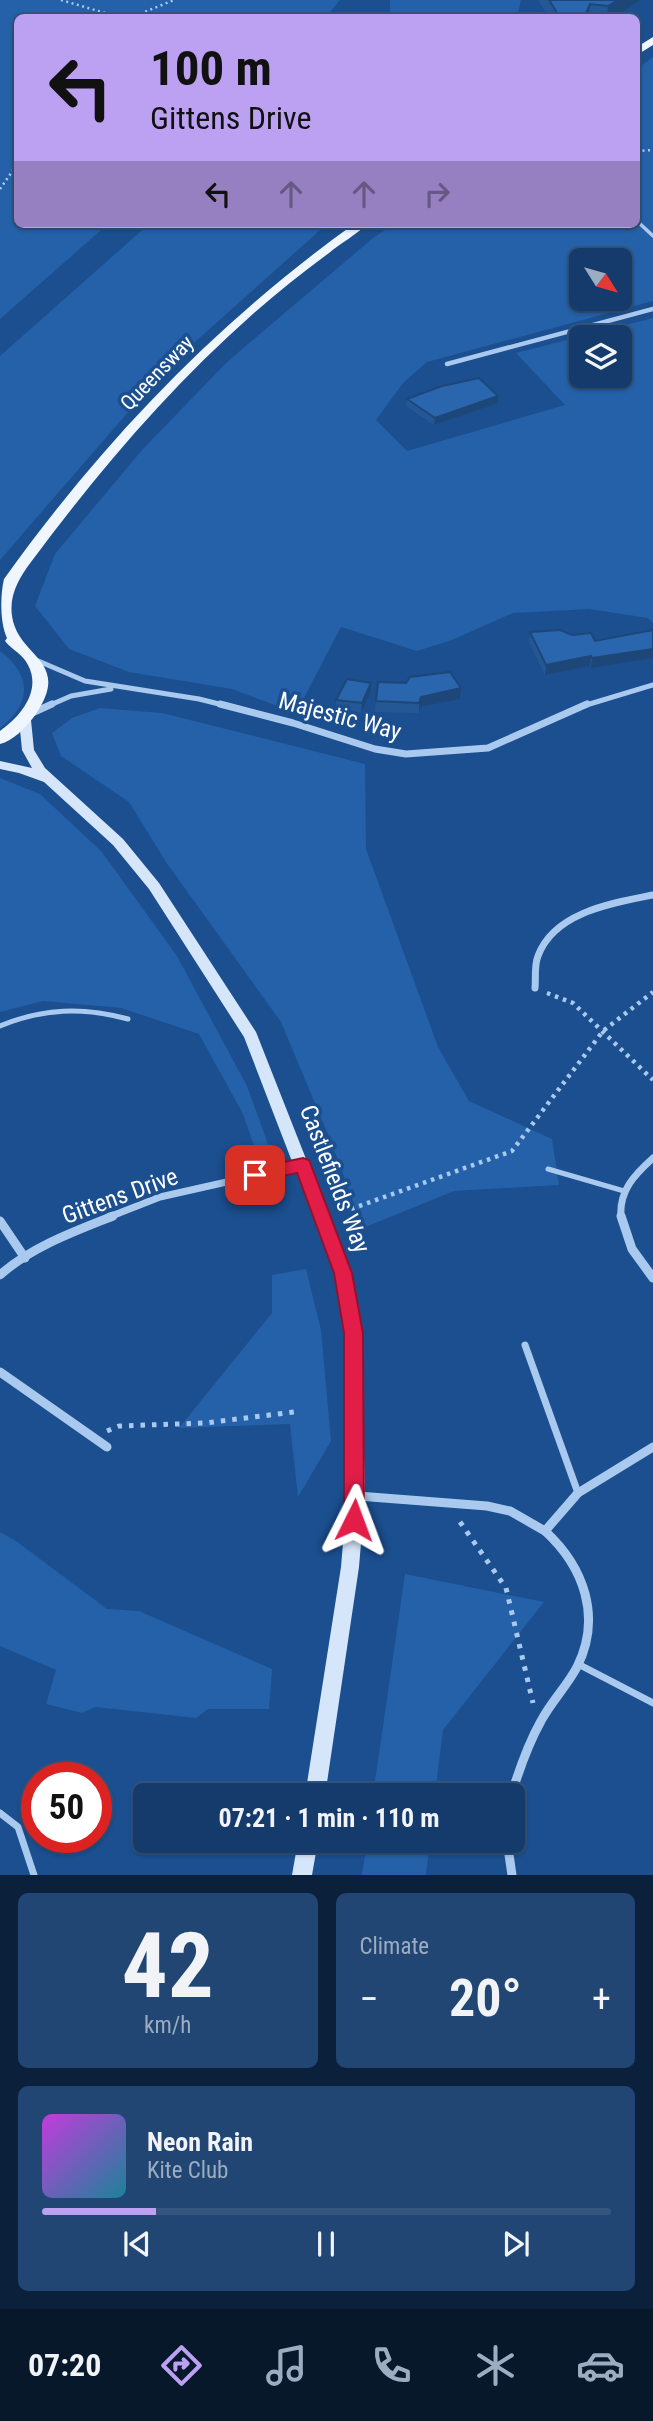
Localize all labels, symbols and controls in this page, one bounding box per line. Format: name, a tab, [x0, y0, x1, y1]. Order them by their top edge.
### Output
text: 100 m	[150, 40, 272, 97]
icon: left	[35, 42, 126, 133]
text: Gittens Drive	[150, 99, 311, 137]
icon: left	[199, 175, 237, 213]
icon: ahead	[272, 175, 310, 213]
icon: ahead	[345, 175, 383, 213]
icon: right	[418, 175, 456, 213]
north arrow	[569, 248, 632, 312]
map controls	[569, 248, 632, 388]
button: layers	[569, 325, 632, 388]
street label: Queensway	[116, 330, 199, 415]
street label: Majestic Way	[276, 686, 404, 746]
street label: Castlefields Way	[294, 1101, 376, 1257]
pin	[225, 1145, 285, 1205]
icon: arrive	[236, 1156, 274, 1194]
street label: Gittens Drive	[58, 1162, 182, 1230]
position arrow	[317, 1483, 391, 1557]
speed limit sign: 50	[21, 1762, 112, 1853]
text: 07:21 · 1 min · 110 m	[219, 1803, 439, 1833]
text: 42	[122, 1913, 214, 2019]
text: Climate	[360, 1933, 429, 1960]
text: 20°	[449, 1968, 522, 2029]
text: −	[360, 1977, 379, 2021]
text: +	[592, 1977, 611, 2021]
text: km/h	[144, 2012, 191, 2039]
text: Neon Rain	[147, 2127, 253, 2157]
text: Kite Club	[147, 2157, 228, 2184]
icon: previous	[118, 2225, 156, 2263]
icon: pause	[307, 2225, 345, 2263]
icon: next	[497, 2225, 535, 2263]
icon: directions	[157, 2341, 206, 2390]
icon: music	[262, 2341, 311, 2390]
icon: phone	[367, 2341, 416, 2390]
icon: climate	[471, 2341, 520, 2390]
icon: car	[576, 2341, 625, 2390]
text: 07:20	[28, 2346, 101, 2384]

